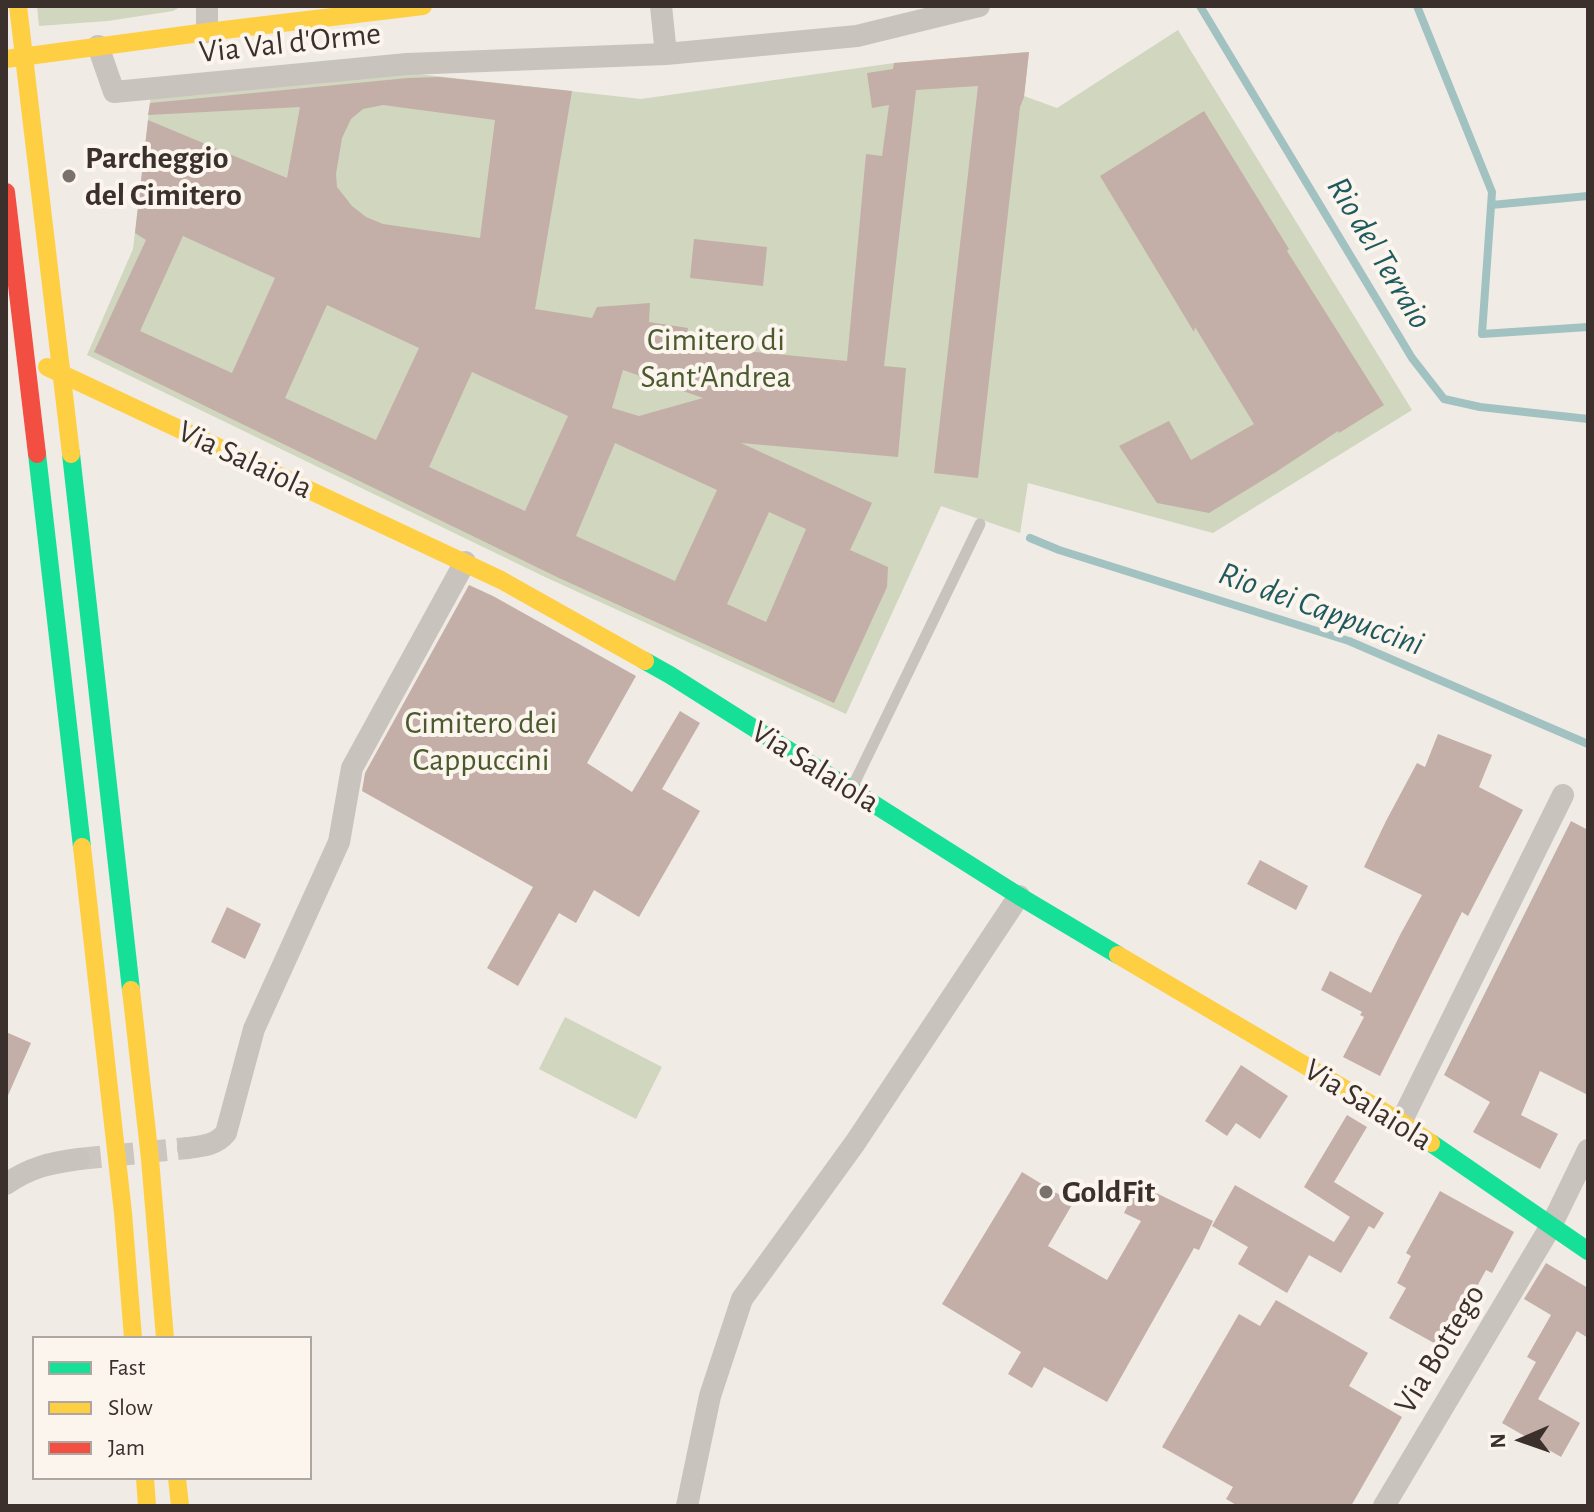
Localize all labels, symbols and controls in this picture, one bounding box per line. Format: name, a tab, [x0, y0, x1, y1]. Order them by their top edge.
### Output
street label: Via Val d'Orme	[197, 14, 383, 72]
place label: Parcheggio del Cimitero	[85, 139, 242, 214]
marker: Parcheggio del Cimitero	[60, 167, 78, 185]
water label: Rio del Terraio	[1318, 169, 1440, 337]
park label: Cimitero di Sant'Andrea	[641, 321, 791, 396]
street label: Via Salaiola	[172, 412, 318, 508]
water label: Rio dei Cappuccini	[1213, 553, 1429, 665]
park label: Cimitero dei Cappuccini	[405, 704, 557, 779]
street label: Via Salaiola	[744, 713, 886, 821]
street label: Via Salaiola	[1297, 1051, 1439, 1159]
place label: GoldFit	[1062, 1173, 1155, 1211]
marker: GoldFit	[1037, 1183, 1055, 1201]
street label: Via Bottego	[1386, 1277, 1494, 1421]
legend	[32, 1336, 312, 1480]
text: Fast	[108, 1356, 145, 1380]
text: Slow	[108, 1396, 153, 1420]
north arrow	[1482, 1400, 1562, 1480]
text: N	[1487, 1433, 1509, 1449]
text: Jam	[108, 1436, 145, 1460]

